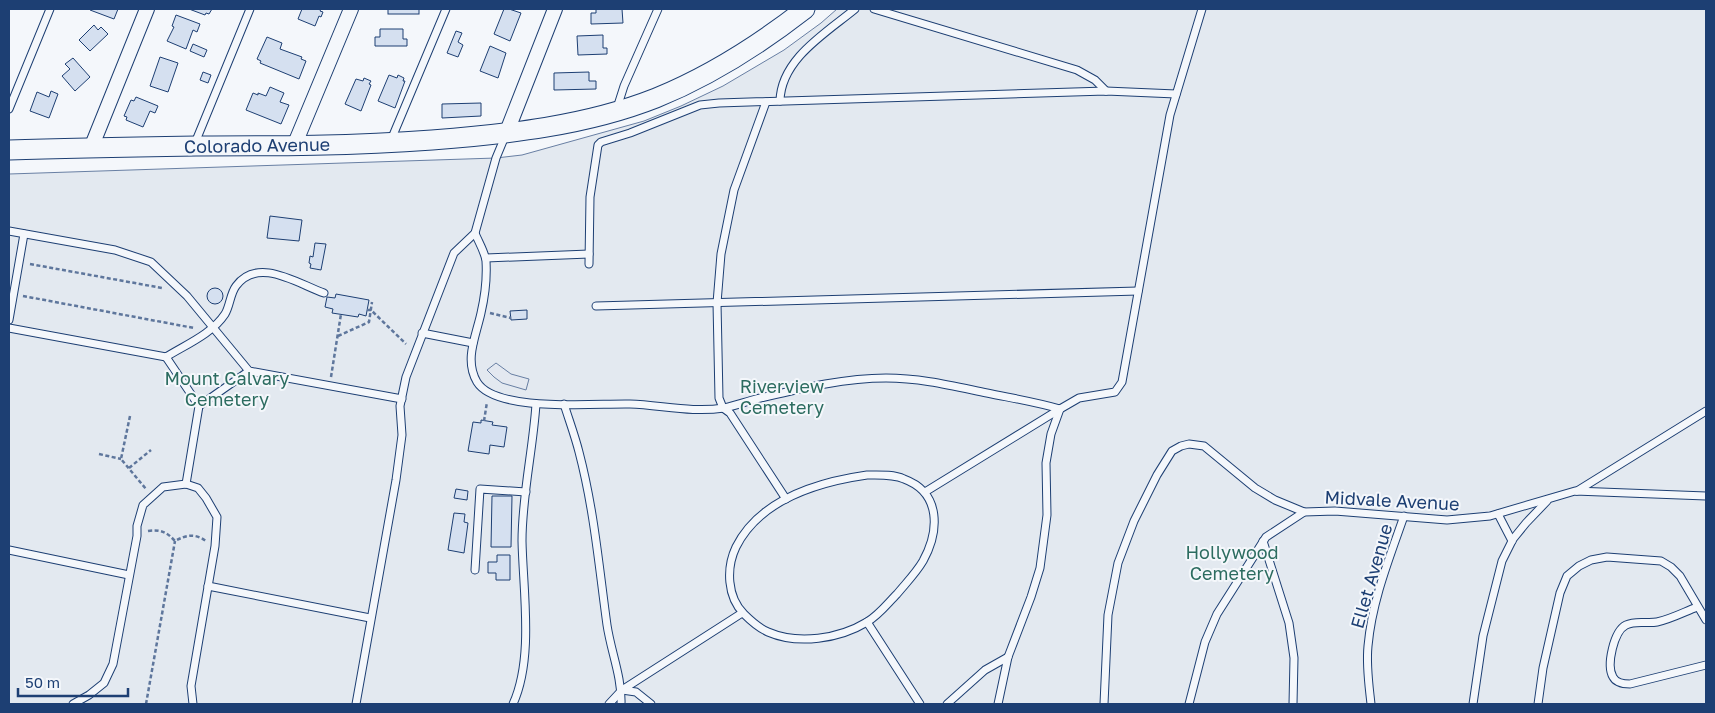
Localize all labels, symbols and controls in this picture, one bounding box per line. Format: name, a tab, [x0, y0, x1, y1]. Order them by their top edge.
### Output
street label: Colorado Avenue	[184, 133, 330, 157]
park label: Mount Calvary Cemetery	[165, 367, 289, 410]
park label: Riverview Cemetery	[740, 375, 825, 418]
street label: Midvale Avenue	[1324, 485, 1460, 515]
street label: Ellet Avenue	[1346, 521, 1396, 631]
park label: Hollywood Cemetery	[1185, 541, 1279, 584]
scale bar	[18, 666, 128, 698]
text: 50 m	[25, 673, 60, 691]

